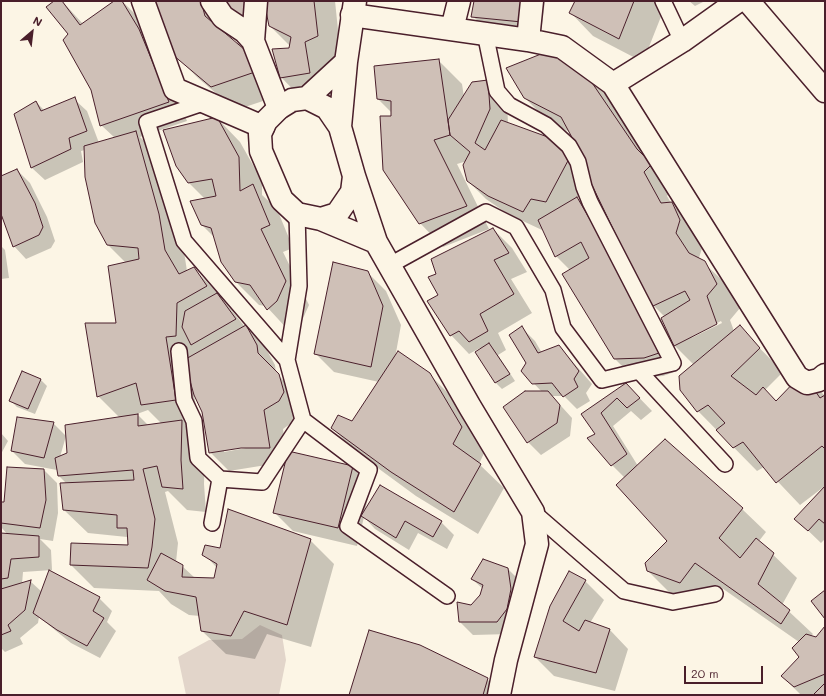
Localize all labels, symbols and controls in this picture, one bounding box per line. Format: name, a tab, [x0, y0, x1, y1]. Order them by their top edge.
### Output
north arrow	[12, 12, 52, 52]
text: N	[31, 12, 45, 30]
scale bar	[686, 658, 765, 684]
text: 20 m	[691, 665, 719, 681]

